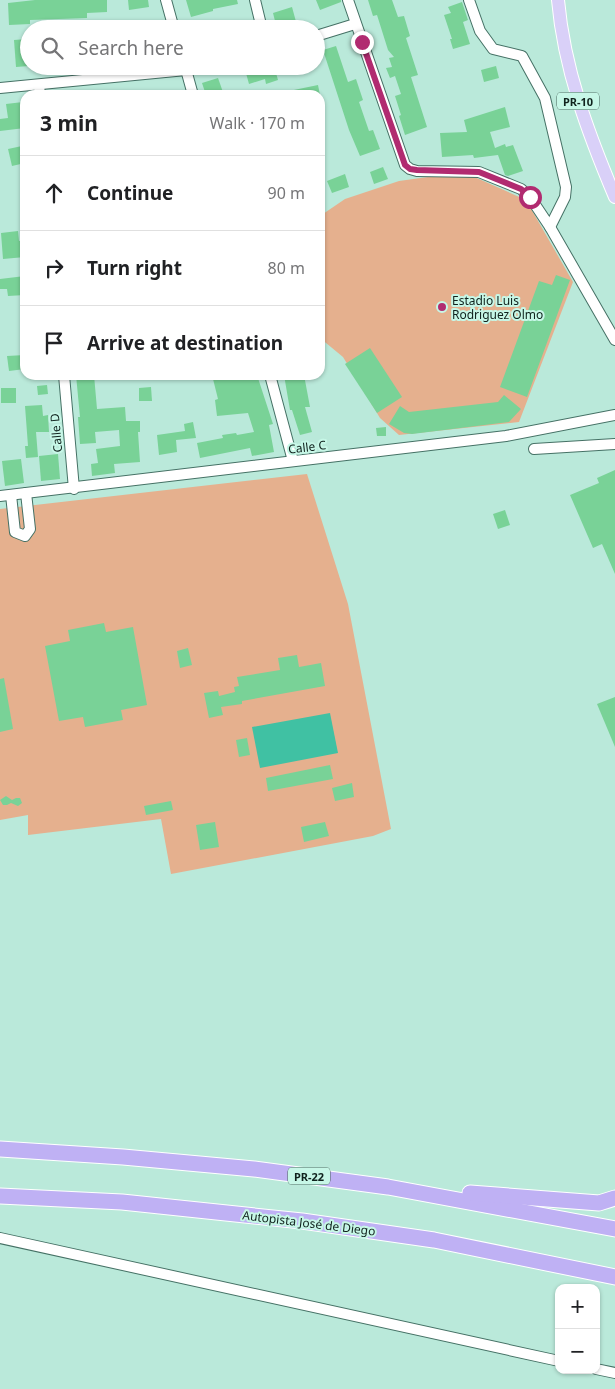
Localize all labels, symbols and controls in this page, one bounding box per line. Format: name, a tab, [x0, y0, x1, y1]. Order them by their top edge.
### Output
search box	[20, 20, 325, 75]
route end	[351, 31, 374, 54]
icon: search	[38, 34, 66, 62]
text: Search here	[78, 35, 184, 61]
road number: PR-10	[557, 92, 599, 110]
text: 3 min	[40, 109, 98, 137]
text: Walk · 170 m	[210, 112, 305, 134]
icon: ahead	[40, 179, 68, 207]
text: Continue	[87, 180, 173, 206]
text: 90 m	[268, 182, 305, 204]
route start	[519, 186, 542, 209]
icon: right	[40, 254, 68, 282]
text: Turn right	[87, 255, 182, 281]
text: 80 m	[268, 257, 305, 279]
place label: Estadio Luis Rodriguez Olmo	[452, 292, 543, 323]
marker: Estadio Luis Rodriguez Olmo	[436, 301, 448, 313]
icon: arrive	[40, 329, 68, 357]
text: Arrive at destination	[87, 330, 283, 356]
street label: Calle D	[46, 413, 66, 453]
street label: Calle C	[287, 436, 327, 458]
road number: PR-22	[288, 1168, 330, 1184]
street label: Autopista José de Diego	[242, 1206, 376, 1240]
map controls	[555, 1284, 600, 1374]
button: +	[555, 1284, 600, 1329]
button: −	[555, 1329, 600, 1374]

